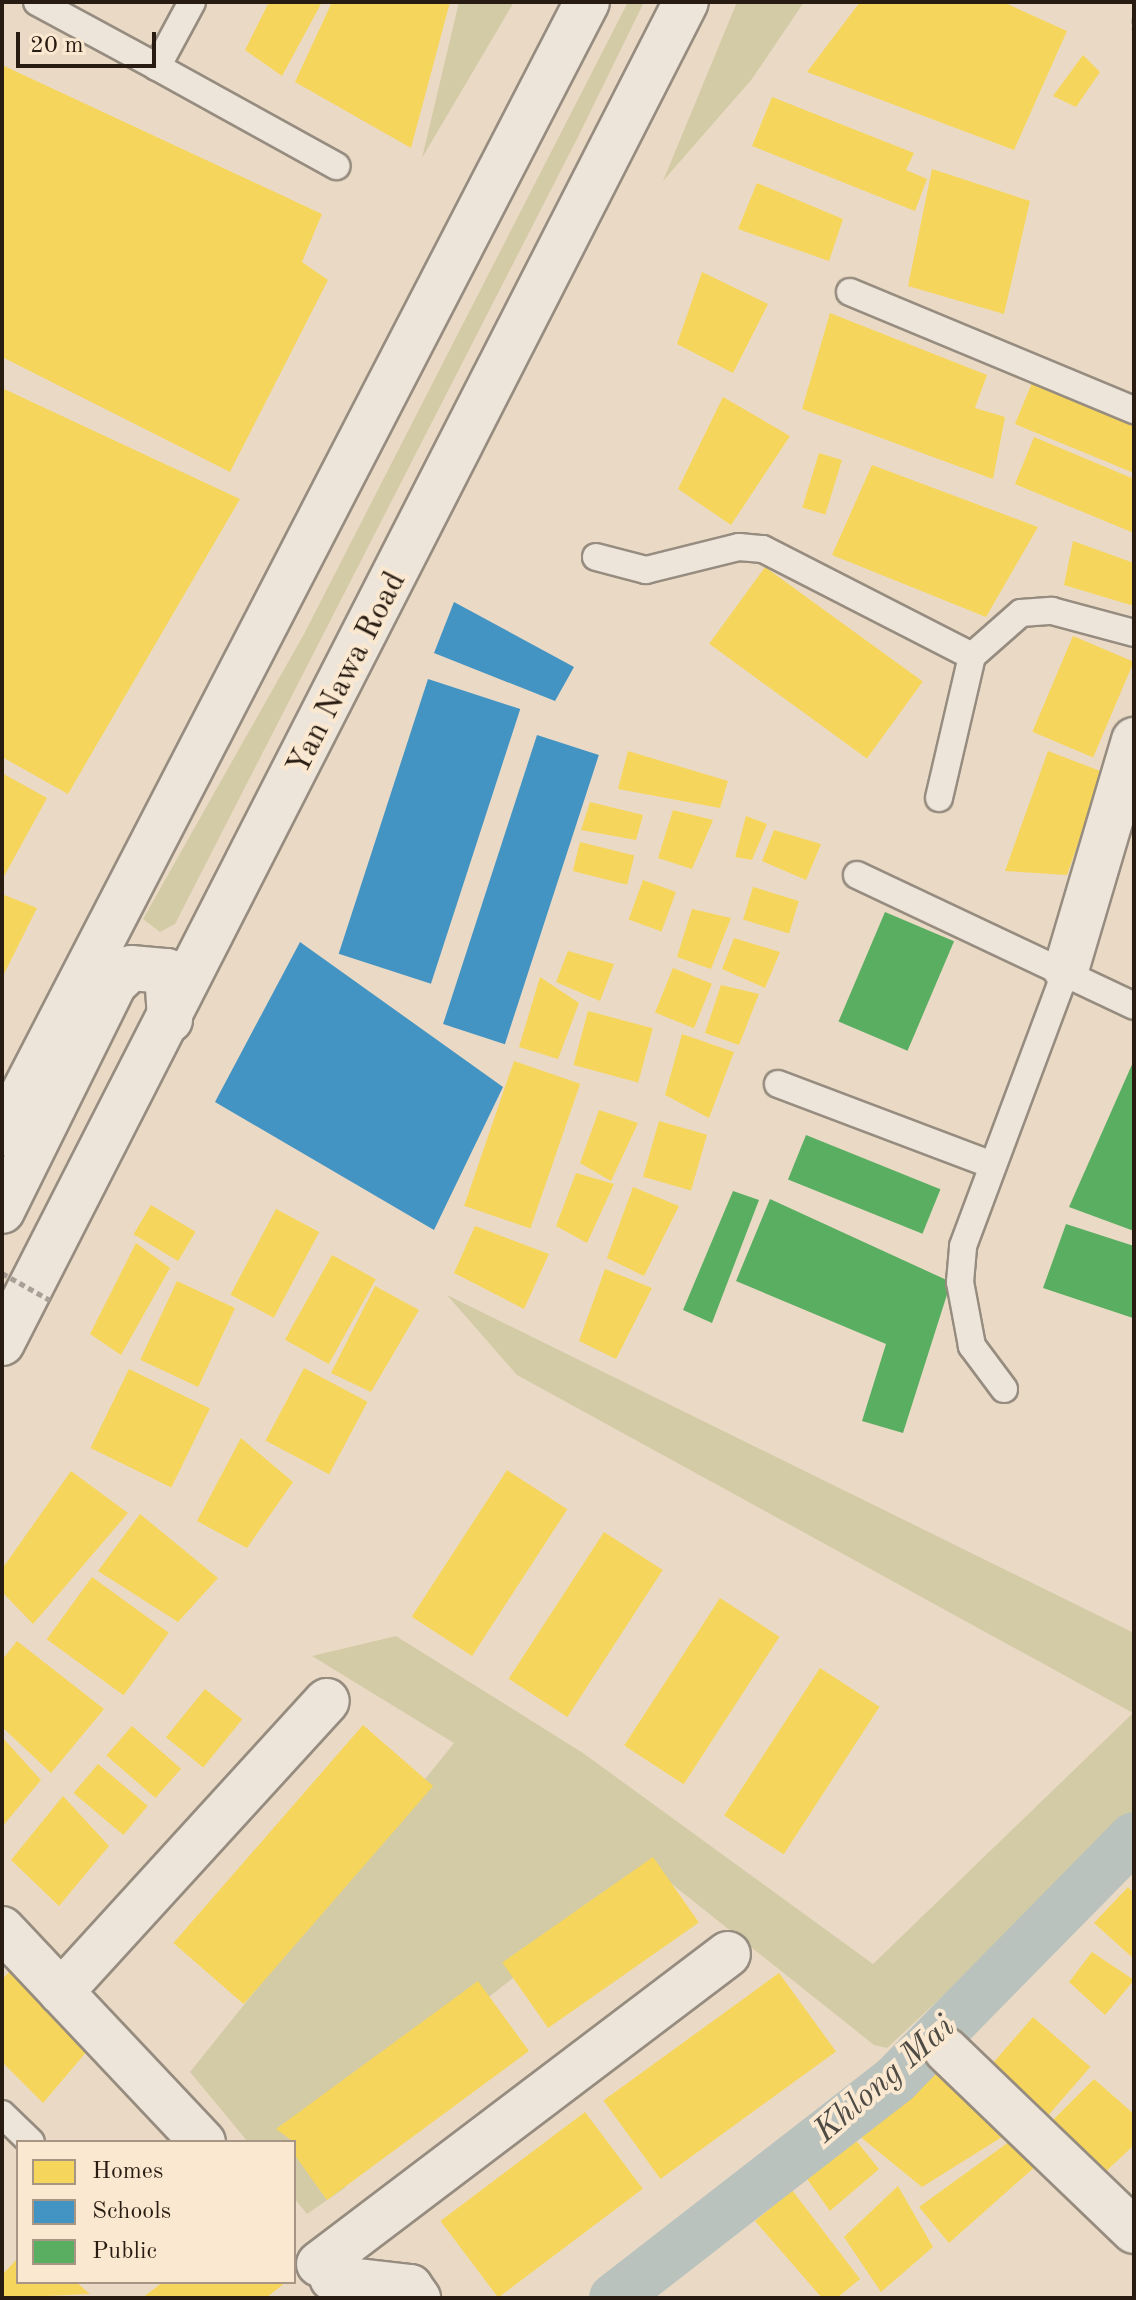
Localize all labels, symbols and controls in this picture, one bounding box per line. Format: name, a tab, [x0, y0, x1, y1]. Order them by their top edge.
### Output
scale bar	[20, 16, 160, 66]
text: 20 m	[30, 34, 84, 58]
street label: Yan Nawa Road	[280, 566, 416, 782]
water label: Khlong Mai	[806, 2008, 964, 2152]
legend	[16, 2140, 296, 2284]
text: Homes	[92, 2160, 163, 2184]
text: Schools	[92, 2200, 171, 2224]
text: Public	[92, 2240, 157, 2264]

